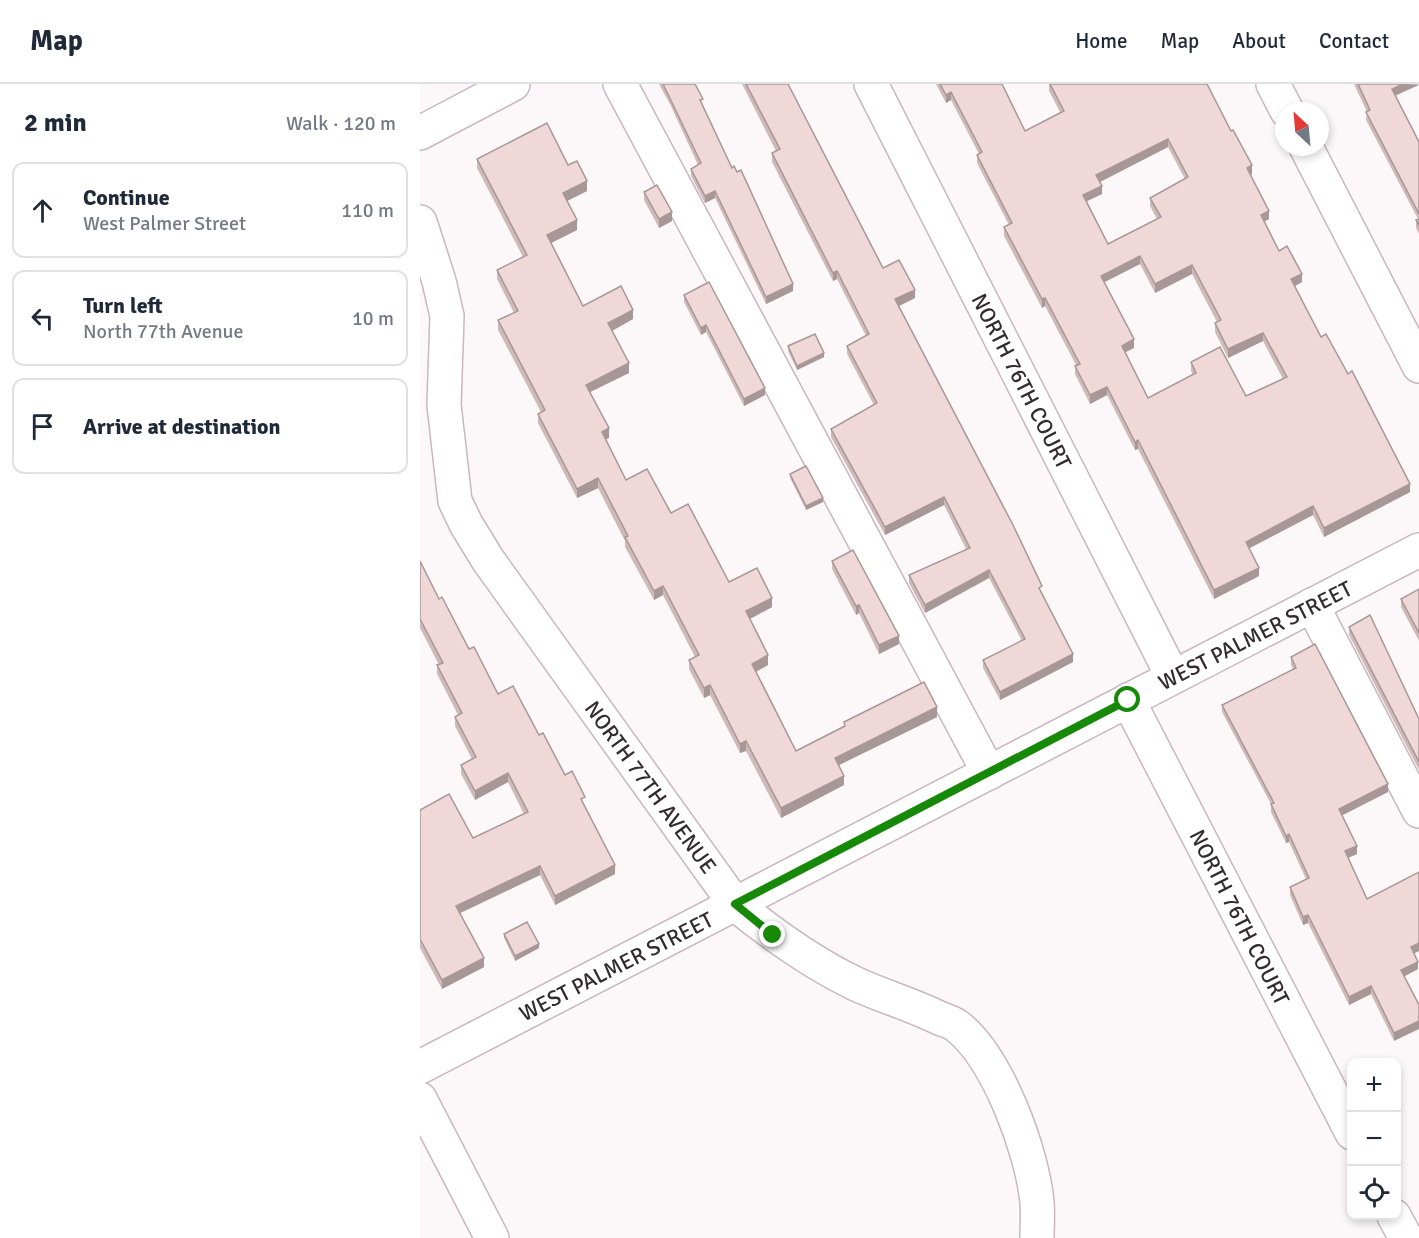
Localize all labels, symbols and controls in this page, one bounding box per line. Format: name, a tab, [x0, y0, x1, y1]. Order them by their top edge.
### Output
text: Map	[30, 24, 83, 58]
text: Home	[1075, 28, 1128, 54]
text: Map	[1161, 28, 1199, 54]
text: About	[1232, 28, 1286, 54]
text: Contact	[1319, 28, 1389, 54]
north arrow	[1275, 102, 1329, 156]
text: 2 min	[24, 107, 87, 139]
text: Walk · 120 m	[286, 111, 396, 136]
text: Continue	[83, 184, 170, 211]
icon: ahead	[26, 194, 59, 227]
text: 110 m	[341, 198, 394, 223]
text: West Palmer Street	[83, 211, 246, 236]
street label: NORTH 76TH COURT	[966, 289, 1078, 474]
text: Turn left	[83, 292, 163, 319]
icon: left	[26, 302, 59, 335]
text: 10 m	[352, 306, 394, 331]
text: North 77th Avenue	[83, 319, 244, 344]
icon: arrive	[26, 410, 59, 443]
text: Arrive at destination	[83, 413, 280, 440]
street label: WEST PALMER STREET	[1154, 575, 1357, 696]
route start	[1114, 686, 1140, 712]
street label: NORTH 77TH AVENUE	[579, 696, 722, 879]
street label: NORTH 76TH COURT	[1184, 825, 1296, 1010]
street label: WEST PALMER STREET	[515, 906, 718, 1027]
route end	[759, 921, 785, 947]
map controls	[1347, 1058, 1401, 1220]
button: +	[1347, 1058, 1401, 1112]
button: −	[1347, 1112, 1401, 1166]
button: locate	[1347, 1166, 1401, 1220]

